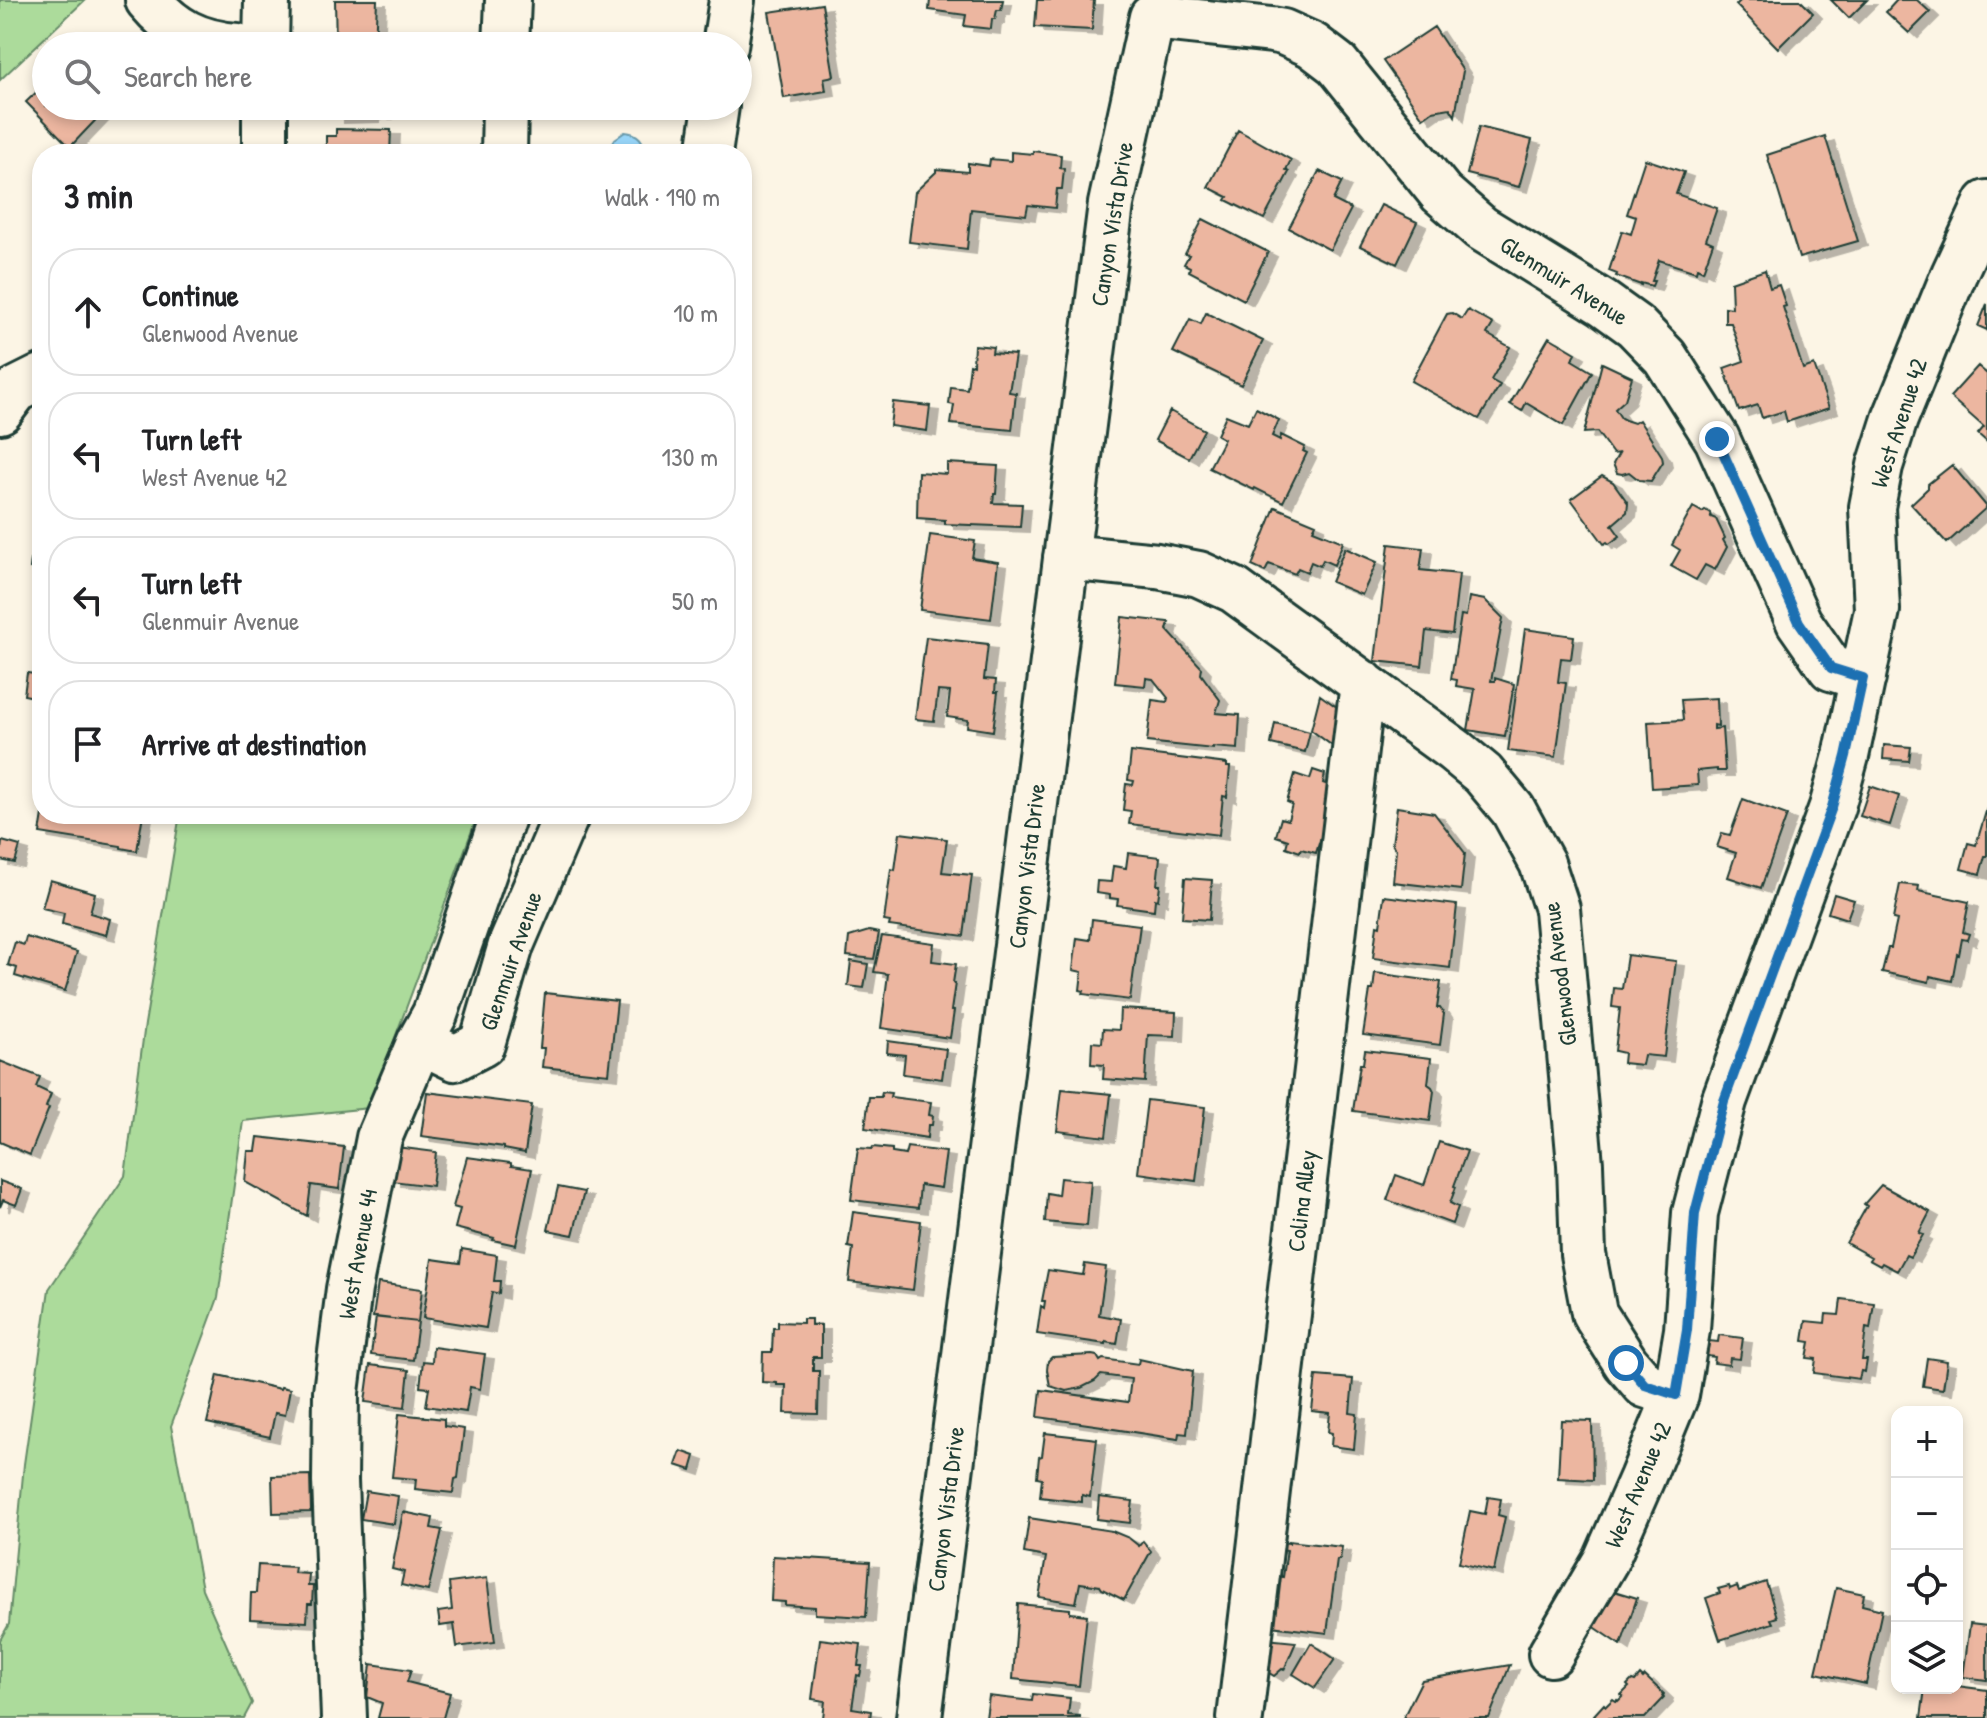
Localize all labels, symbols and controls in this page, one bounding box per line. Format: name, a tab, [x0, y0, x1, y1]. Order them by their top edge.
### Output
search box	[32, 32, 752, 120]
icon: search	[60, 54, 104, 98]
text: Search here	[124, 56, 252, 96]
street label: Canyon Vista Drive	[1082, 139, 1140, 308]
text: 3 min	[64, 173, 133, 219]
text: Walk · 190 m	[605, 179, 720, 214]
street label: Glenmuir Avenue	[1494, 228, 1635, 332]
text: Continue	[142, 275, 239, 315]
icon: ahead	[66, 290, 110, 334]
text: 10 m	[673, 295, 718, 330]
text: Glenwood Avenue	[142, 315, 299, 350]
street label: West Avenue 42	[1862, 354, 1934, 491]
text: Turn left	[142, 419, 241, 459]
route end	[1699, 421, 1735, 457]
icon: left	[66, 434, 110, 478]
text: 130 m	[662, 439, 718, 474]
text: West Avenue 42	[142, 459, 287, 494]
text: Turn left	[142, 563, 241, 603]
icon: left	[66, 578, 110, 622]
text: 50 m	[672, 583, 718, 618]
text: Glenmuir Avenue	[142, 603, 299, 638]
icon: arrive	[66, 722, 110, 766]
text: Arrive at destination	[142, 724, 367, 764]
street label: Canyon Vista Drive	[1000, 781, 1052, 950]
street label: Glenmuir Avenue	[471, 886, 549, 1035]
street label: Glenwood Avenue	[1534, 900, 1584, 1048]
street label: Colina Alley	[1279, 1148, 1323, 1254]
street label: West Avenue 44	[330, 1186, 384, 1321]
route start	[1608, 1345, 1644, 1381]
map controls	[1891, 1406, 1963, 1694]
button: +	[1891, 1406, 1963, 1478]
street label: West Avenue 42	[1596, 1417, 1678, 1553]
street label: Canyon Vista Drive	[919, 1424, 971, 1593]
button: −	[1891, 1478, 1963, 1550]
button: locate	[1891, 1550, 1963, 1622]
button: layers	[1891, 1622, 1963, 1694]

